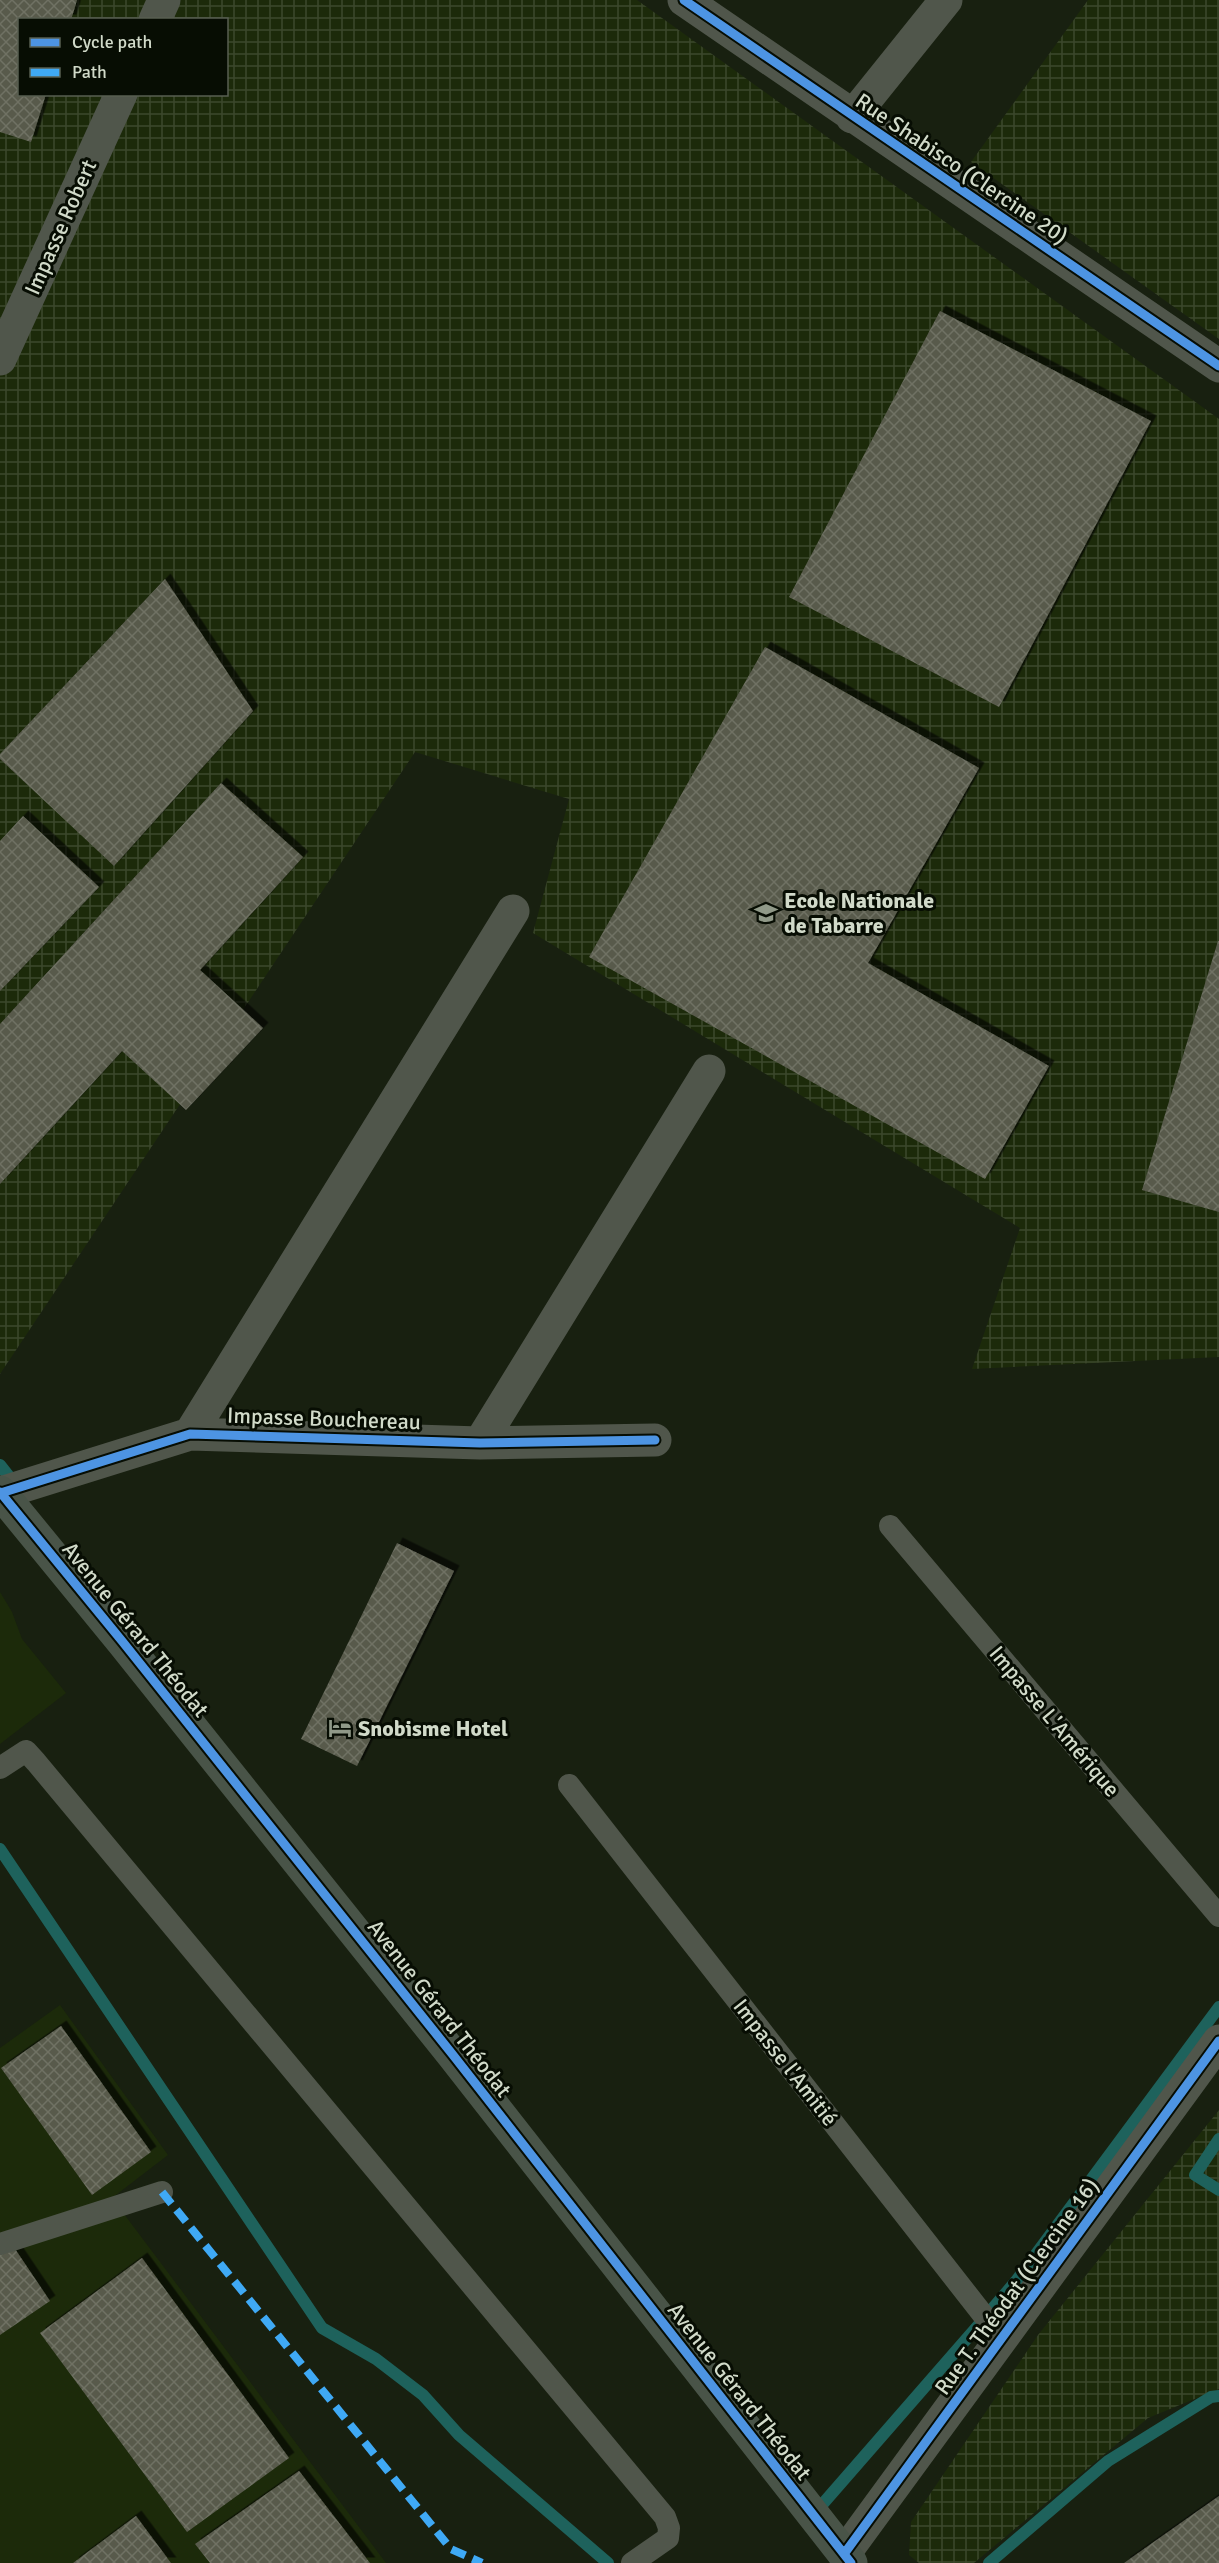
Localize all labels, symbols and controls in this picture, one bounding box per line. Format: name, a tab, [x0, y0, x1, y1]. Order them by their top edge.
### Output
legend	[18, 18, 228, 96]
text: Cycle path	[72, 31, 152, 53]
text: Path	[72, 61, 107, 83]
street label: Rue Shabisco (Clercine 20)	[850, 87, 1073, 250]
street label: Impasse Robert	[19, 155, 102, 299]
place label: Ecole Nationale de Tabarre	[784, 887, 934, 939]
school or university icon: Ecole Nationale de Tabarre	[753, 900, 779, 926]
street label: Impasse Bouchereau	[227, 1402, 421, 1435]
street label: Avenue Gérard Théodat	[57, 1536, 215, 1723]
street label: Impasse L'Amérique	[984, 1640, 1126, 1802]
hotel icon: Snobisme Hotel	[327, 1715, 353, 1741]
place label: Snobisme Hotel	[358, 1715, 508, 1742]
street label: Avenue Gérard Théodat	[362, 1914, 517, 2103]
street label: Impasse l'Amitié	[728, 1993, 844, 2131]
street label: Rue T. Théodat (Clercine 16)	[929, 2173, 1104, 2400]
street label: Avenue Gérard Théodat	[662, 2297, 817, 2486]

